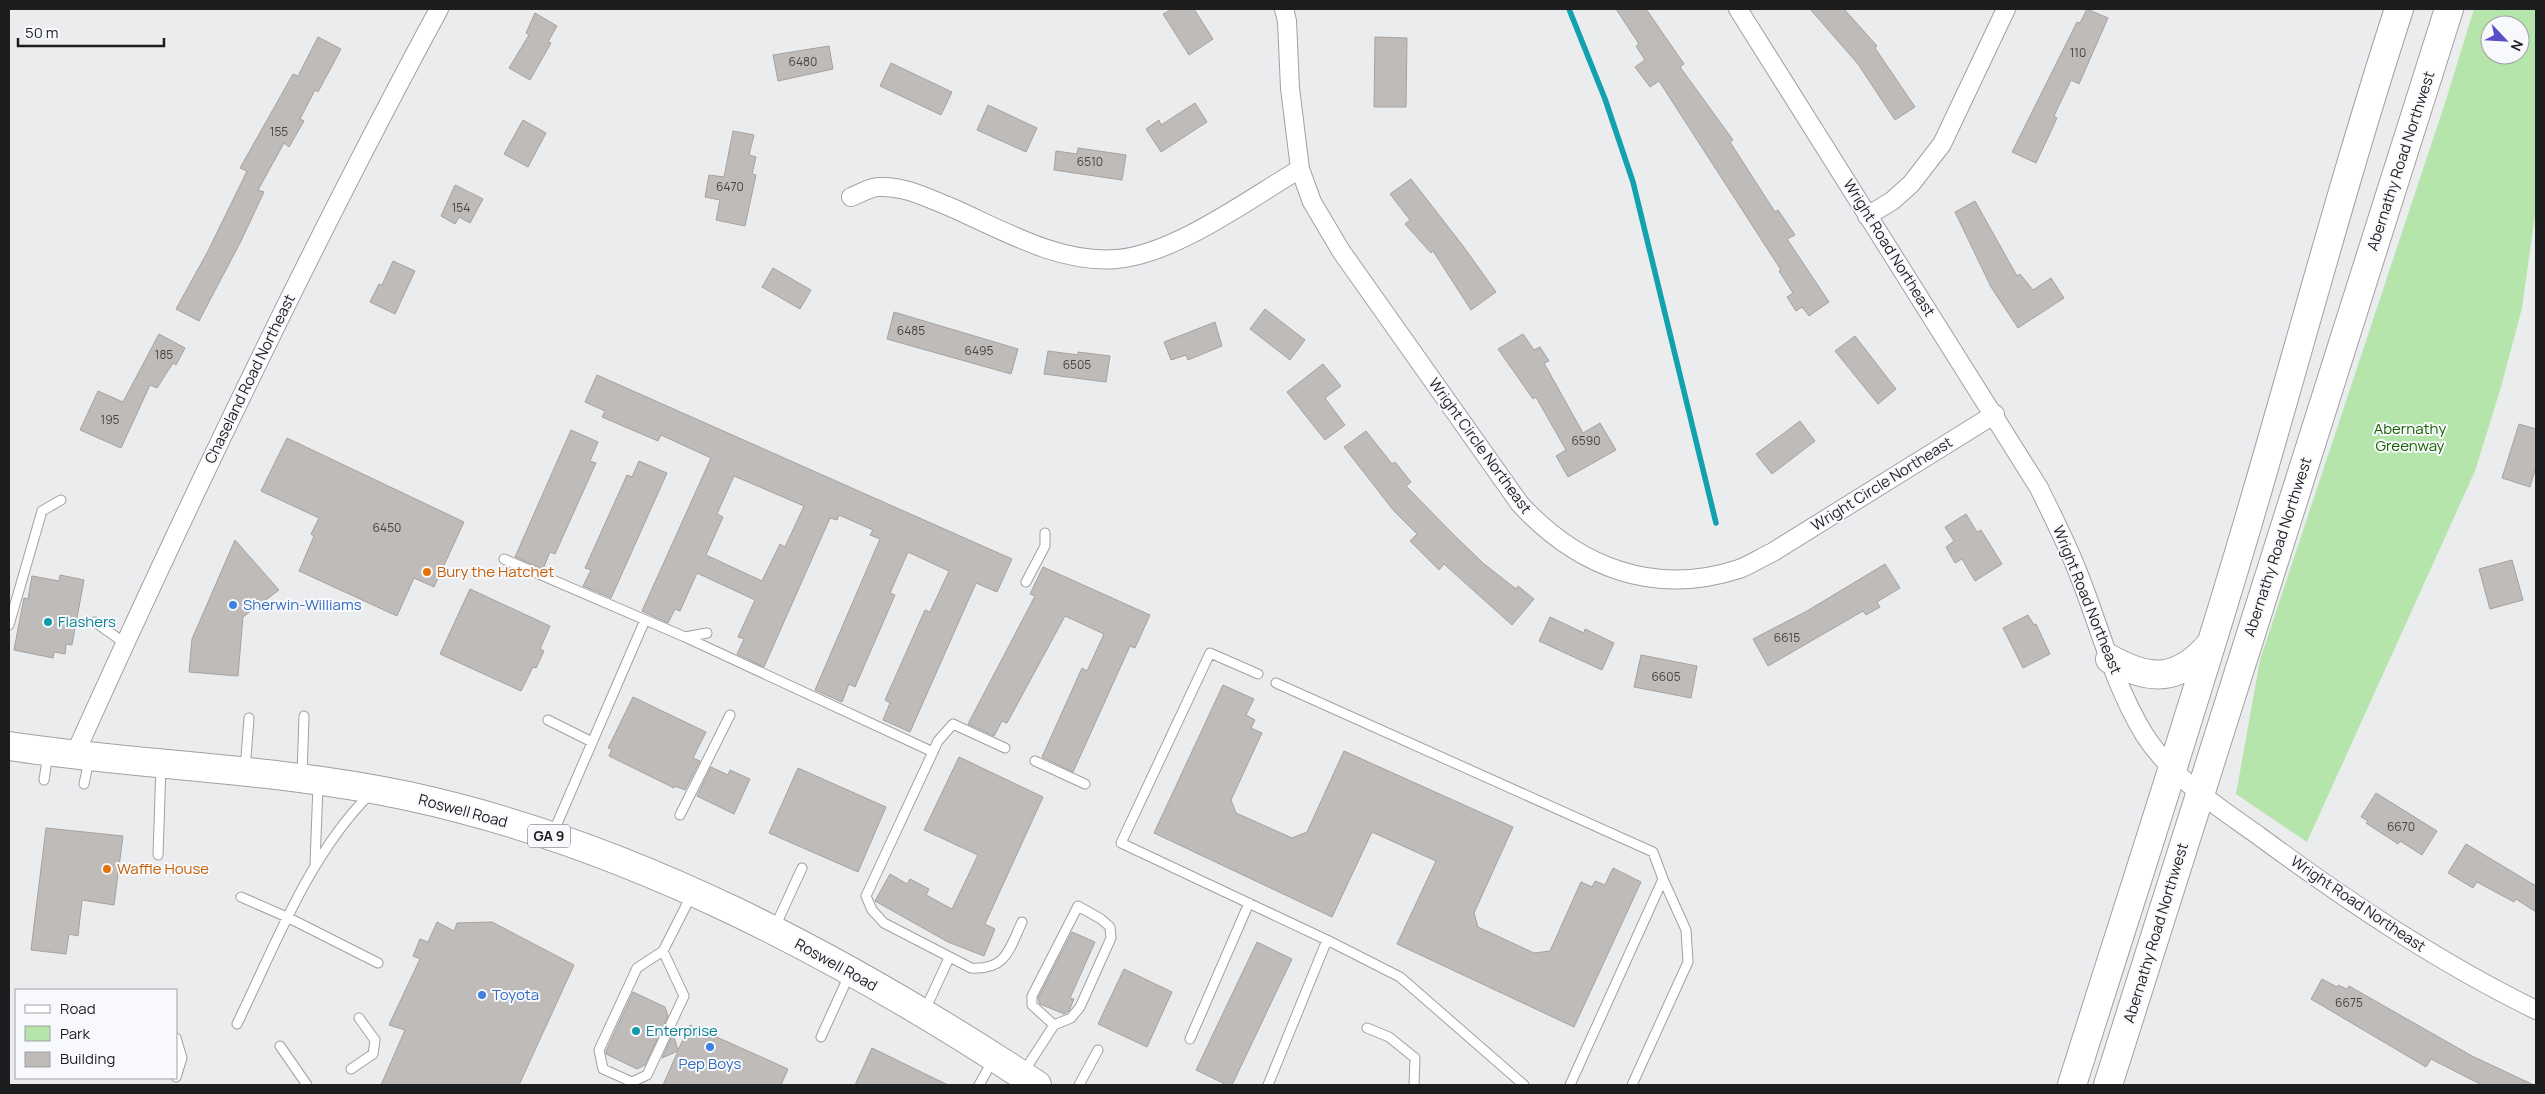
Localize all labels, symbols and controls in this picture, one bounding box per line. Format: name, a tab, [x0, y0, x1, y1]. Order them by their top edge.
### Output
scale bar	[18, 15, 164, 47]
north arrow	[2480, 15, 2530, 65]
text: 50 m	[25, 22, 59, 43]
text: N	[2506, 37, 2528, 54]
house number: 110	[2070, 44, 2086, 61]
house number: 6480	[789, 53, 817, 70]
street label: Abernathy Road Northwest	[2362, 68, 2439, 253]
house number: 155	[270, 123, 288, 140]
house number: 6510	[1077, 153, 1103, 170]
street label: Wright Road Northeast	[1838, 175, 1940, 321]
house number: 6470	[716, 178, 744, 195]
house number: 154	[452, 199, 470, 216]
street label: Chaseland Road Northeast	[199, 291, 300, 467]
house number: 6485	[897, 322, 925, 339]
house number: 6495	[965, 342, 993, 359]
house number: 185	[155, 346, 173, 363]
house number: 6505	[1063, 356, 1091, 373]
street label: Wright Circle Northeast	[1424, 374, 1537, 518]
house number: 195	[100, 411, 120, 428]
park label: Abernathy Greenway	[2374, 418, 2446, 456]
house number: 6590	[1571, 432, 1601, 449]
street label: Wright Circle Northeast	[1807, 432, 1956, 536]
street label: Abernathy Road Northwest	[2239, 454, 2316, 639]
house number: 6450	[373, 519, 401, 536]
street label: Wright Road Northeast	[2048, 522, 2127, 677]
place label: Bury the Hatchet	[437, 561, 554, 582]
marker: Bury the Hatchet	[421, 566, 433, 578]
place label: Sherwin-Williams	[243, 594, 362, 615]
marker: Sherwin-Williams	[227, 599, 239, 611]
place label: Flashers	[58, 611, 116, 632]
marker: Flashers	[42, 616, 54, 628]
house number: 6615	[1774, 629, 1800, 646]
house number: 6605	[1651, 668, 1681, 685]
street label: Roswell Road	[416, 789, 510, 832]
house number: 6670	[2387, 818, 2415, 835]
road number: GA 9	[528, 824, 570, 848]
street label: Abernathy Road Northwest	[2118, 840, 2193, 1026]
street label: Wright Road Northeast	[2287, 851, 2430, 957]
place label: Waffle House	[117, 858, 209, 879]
marker: Waffle House	[101, 863, 113, 875]
street label: Roswell Road	[791, 933, 881, 996]
place label: Toyota	[492, 984, 539, 1005]
legend	[15, 989, 178, 1079]
marker: Toyota	[476, 989, 488, 1001]
house number: 6675	[2335, 994, 2363, 1011]
text: Road	[60, 998, 96, 1019]
place label: Enterprise	[646, 1020, 718, 1041]
text: Park	[60, 1023, 90, 1044]
marker: Enterprise	[630, 1025, 642, 1037]
marker: Pep Boys	[704, 1041, 716, 1053]
text: Building	[60, 1048, 115, 1069]
place label: Pep Boys	[679, 1053, 742, 1074]

